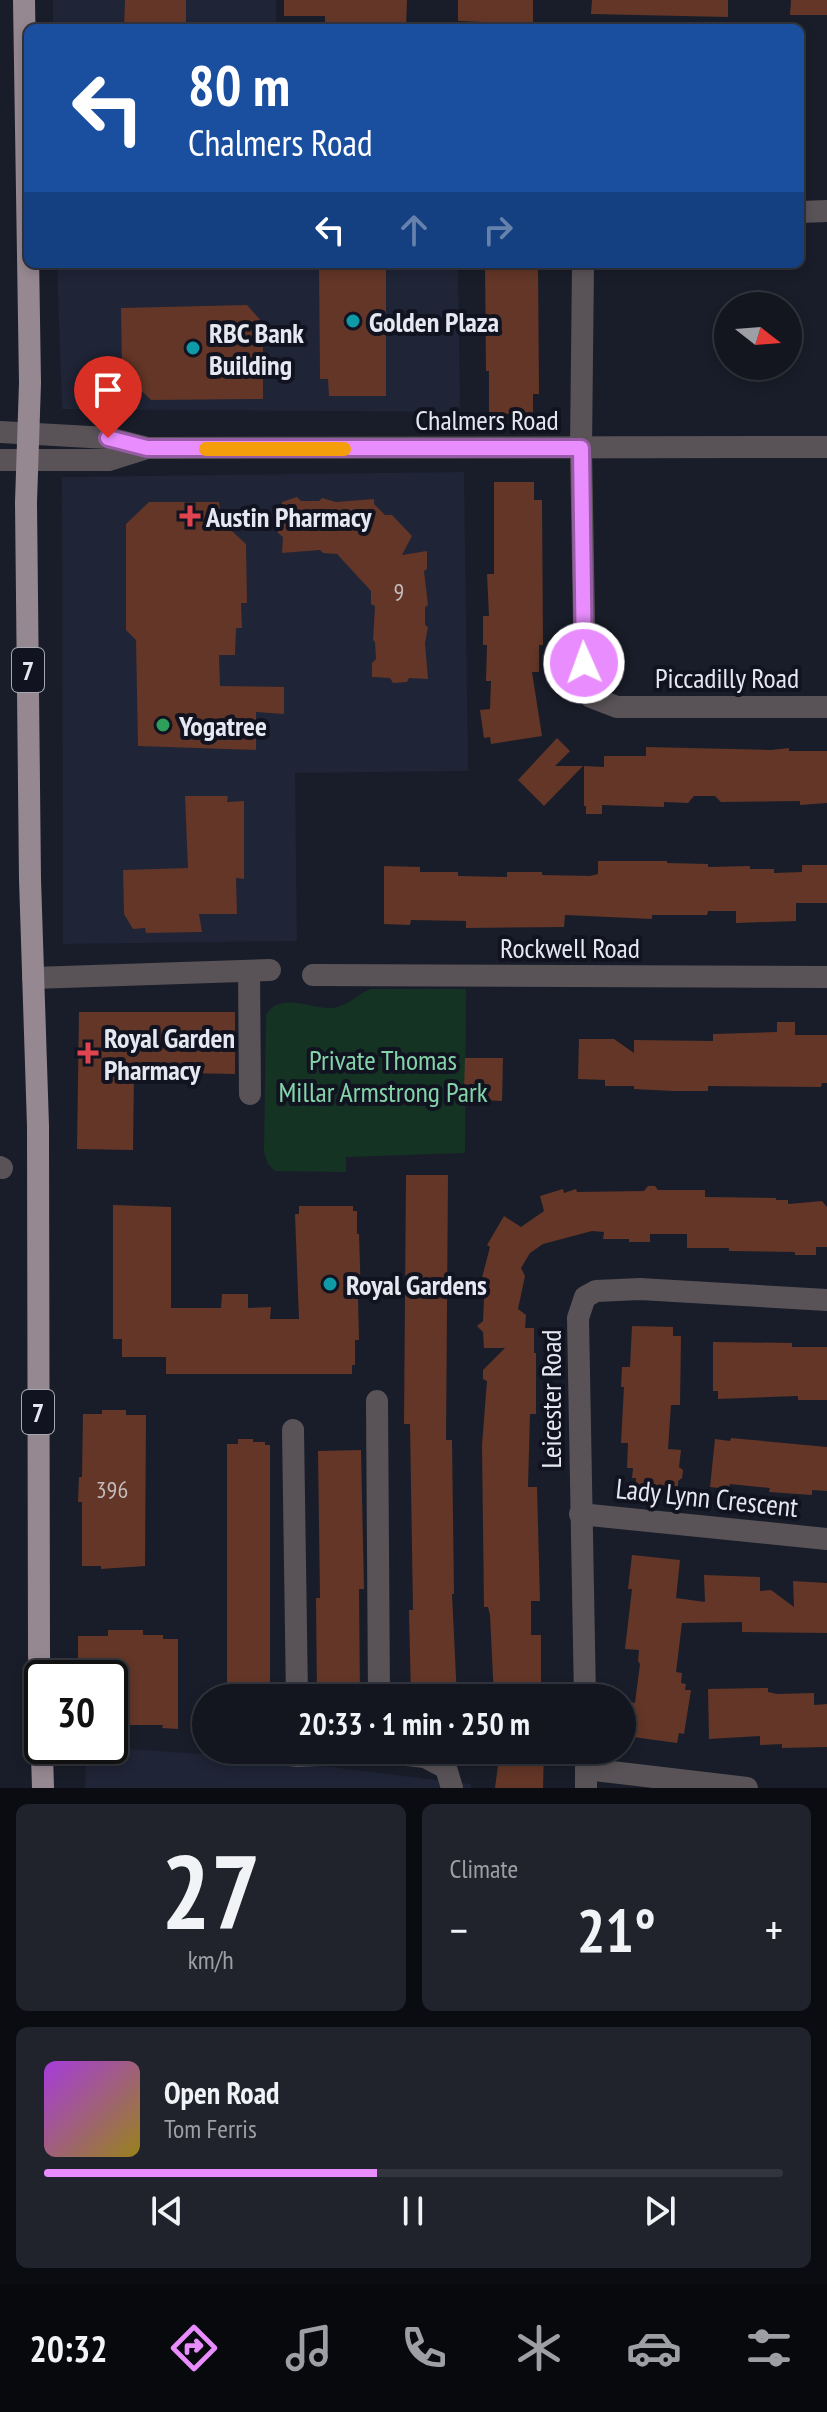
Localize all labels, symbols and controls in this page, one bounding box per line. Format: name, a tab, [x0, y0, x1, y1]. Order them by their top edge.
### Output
text: 80 m	[188, 49, 290, 121]
icon: left	[56, 56, 160, 160]
text: Chalmers Road	[188, 119, 373, 166]
icon: left	[308, 208, 352, 252]
icon: ahead	[392, 208, 436, 252]
icon: right	[476, 208, 520, 252]
north arrow	[714, 292, 802, 380]
map controls	[714, 292, 802, 380]
place label: Golden Plaza	[369, 303, 499, 340]
marker: Golden Plaza	[344, 312, 362, 330]
place label: RBC Bank Building	[209, 314, 304, 383]
marker: RBC Bank Building	[184, 339, 202, 357]
pin	[74, 356, 142, 438]
icon: arrive	[86, 368, 130, 412]
street label: Chalmers Road	[415, 401, 559, 438]
place label: Austin Pharmacy	[205, 498, 372, 535]
marker: Austin Pharmacy	[181, 507, 199, 525]
house number: 9	[394, 576, 404, 607]
position arrow	[542, 621, 626, 705]
road number: 7	[12, 648, 44, 692]
street label: Piccadilly Road	[655, 659, 799, 696]
place label: Yogatree	[178, 707, 267, 744]
marker: Yogatree	[154, 716, 172, 734]
street label: Rockwell Road	[500, 929, 640, 966]
place label: Royal Garden Pharmacy	[104, 1019, 235, 1088]
park label: Private Thomas Millar Armstrong Park	[278, 1041, 488, 1110]
marker: Royal Garden Pharmacy	[79, 1044, 97, 1062]
place label: Royal Gardens	[346, 1266, 487, 1303]
marker: Royal Gardens	[321, 1275, 339, 1293]
street label: Leicester Road	[532, 1330, 569, 1468]
road number: 7	[22, 1390, 54, 1434]
street label: Lady Lynn Crescent	[614, 1469, 800, 1525]
house number: 396	[96, 1474, 128, 1505]
speed limit sign: 30	[24, 1660, 128, 1764]
text: 20:33 · 1 min · 250 m	[298, 1704, 530, 1743]
text: 27	[161, 1823, 260, 1958]
text: Climate	[450, 1852, 518, 1885]
text: 21°	[577, 1891, 656, 1969]
text: −	[450, 1901, 468, 1958]
text: +	[765, 1901, 783, 1958]
text: km/h	[188, 1943, 234, 1976]
text: Open Road	[164, 2073, 279, 2112]
text: Tom Ferris	[164, 2112, 257, 2145]
icon: previous	[145, 2189, 189, 2233]
icon: pause	[391, 2189, 435, 2233]
icon: next	[638, 2189, 682, 2233]
icon: directions	[166, 2320, 222, 2376]
icon: music	[281, 2320, 337, 2376]
icon: phone	[396, 2320, 452, 2376]
icon: climate	[511, 2320, 567, 2376]
icon: car	[626, 2320, 682, 2376]
icon: filters	[741, 2320, 797, 2376]
text: 20:32	[30, 2325, 107, 2372]

